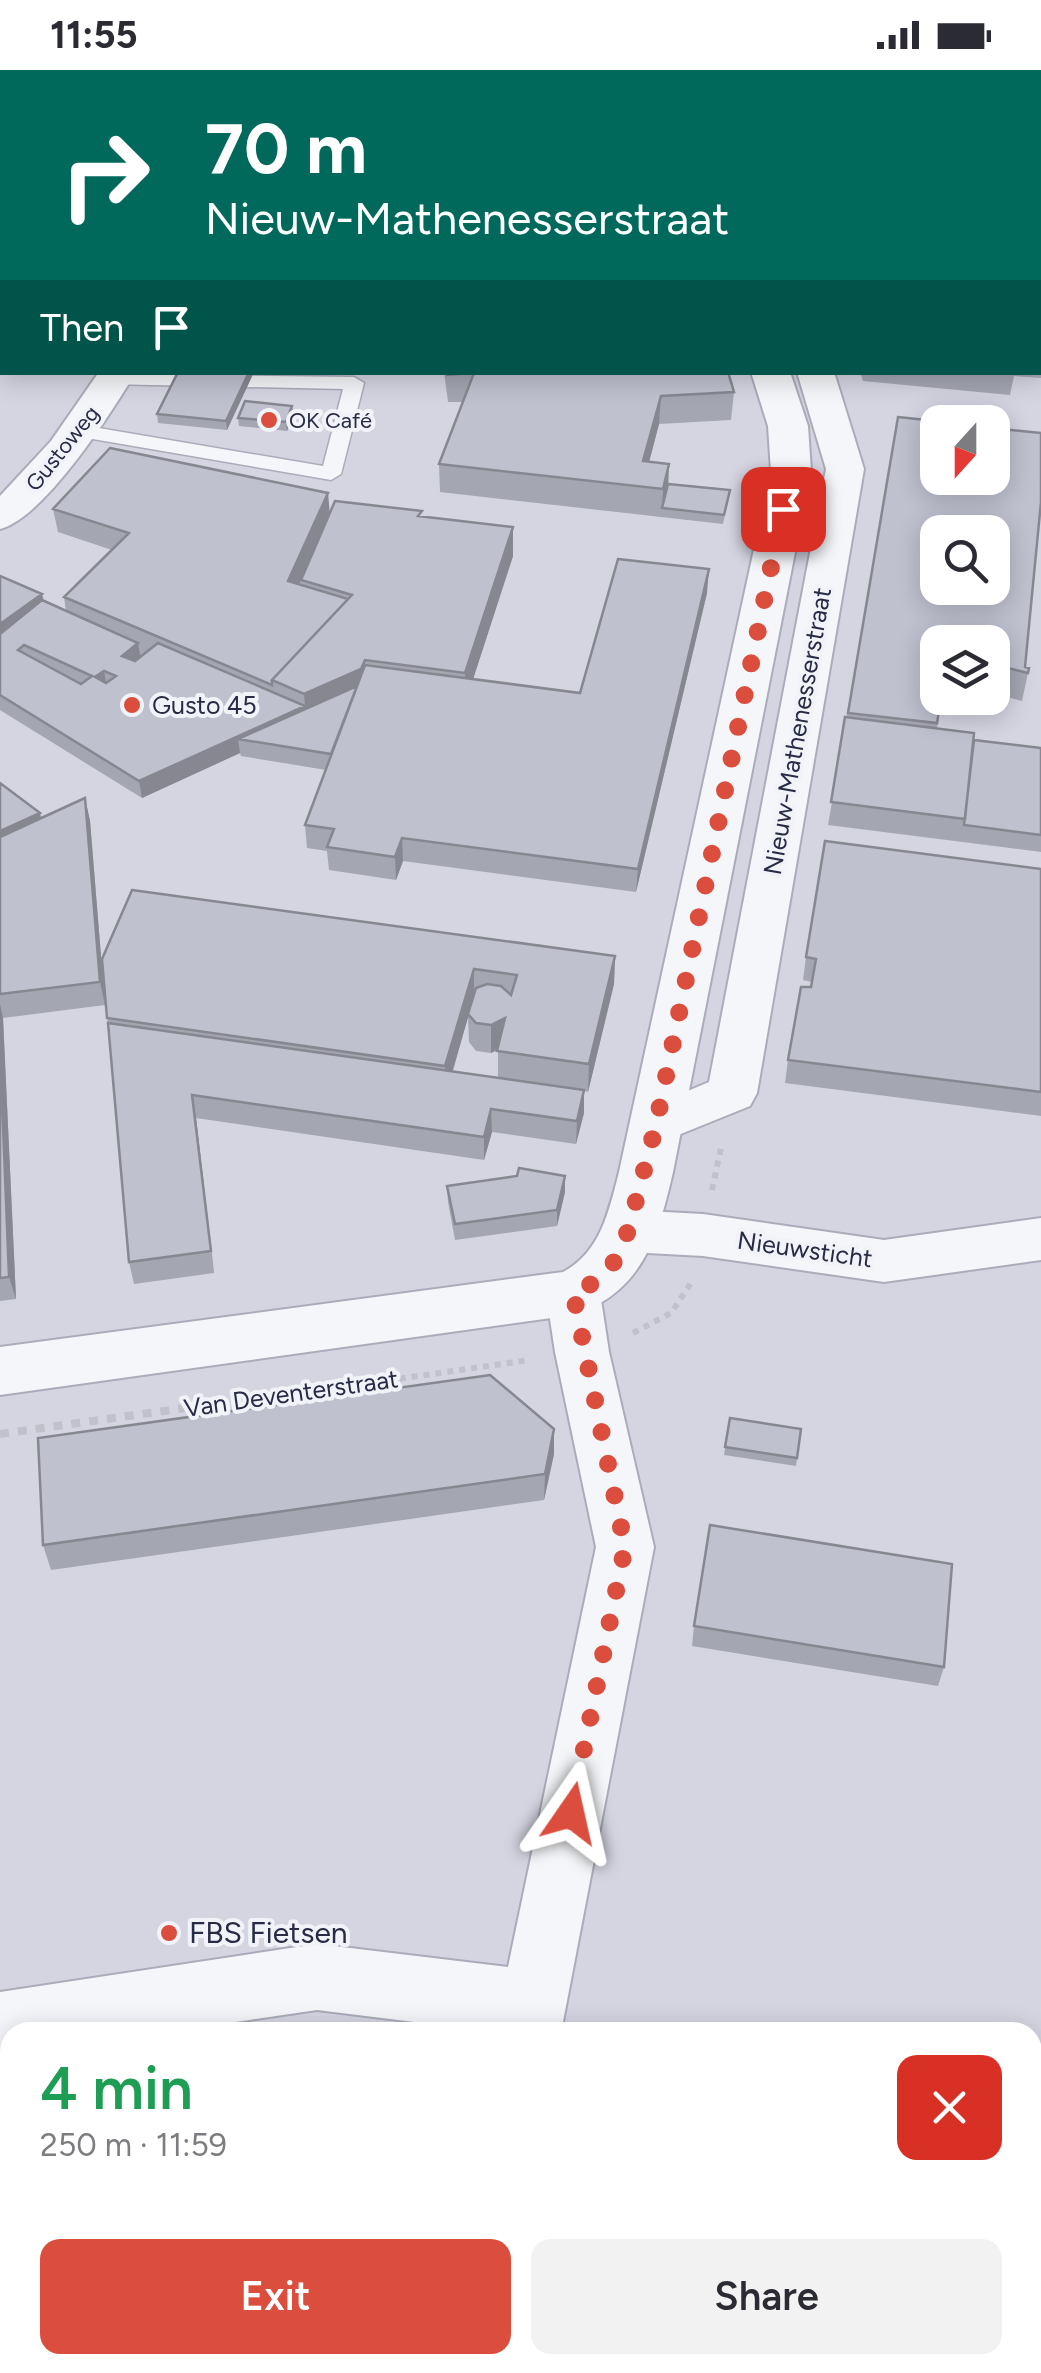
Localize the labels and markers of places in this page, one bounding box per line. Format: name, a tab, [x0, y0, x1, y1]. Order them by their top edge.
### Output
place label: OK Café	[289, 407, 372, 434]
marker: OK Café	[258, 409, 280, 431]
pin	[741, 467, 826, 552]
place label: Gusto 45	[152, 690, 257, 720]
marker: Gusto 45	[121, 694, 143, 716]
place label: FBS Fietsen	[189, 1914, 348, 1951]
marker: FBS Fietsen	[158, 1922, 180, 1944]

